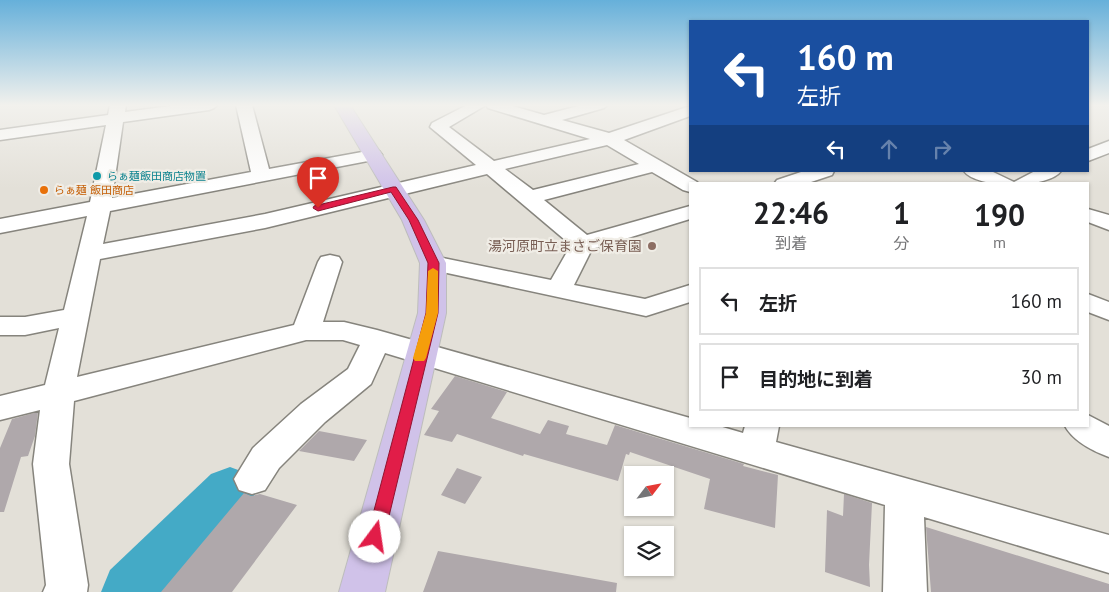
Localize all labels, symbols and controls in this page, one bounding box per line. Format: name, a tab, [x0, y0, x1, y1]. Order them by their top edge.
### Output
text: 160 m	[797, 34, 894, 80]
icon: left	[714, 40, 779, 105]
text: 左折	[797, 82, 841, 110]
icon: left	[822, 135, 850, 163]
icon: ahead	[875, 135, 903, 163]
icon: right	[928, 135, 956, 163]
pin	[297, 157, 339, 208]
icon: arrive	[304, 164, 332, 192]
place label: らぁ麺飯田商店物置	[107, 169, 206, 183]
marker: らぁ麺飯田商店物置	[91, 170, 103, 182]
place label: らぁ麺 飯田商店	[54, 183, 134, 197]
marker: らぁ麺 飯田商店	[38, 184, 50, 196]
text: 22:46	[753, 193, 829, 232]
text: 1	[893, 193, 910, 232]
text: 190	[974, 195, 1025, 234]
text: m	[993, 232, 1006, 252]
text: 到着	[775, 233, 807, 253]
text: 分	[894, 233, 910, 253]
place label: 湯河原町立まさご保育園	[488, 237, 642, 255]
marker: 湯河原町立まさご保育園	[646, 240, 658, 252]
icon: left	[716, 287, 744, 315]
text: 160 m	[1010, 289, 1062, 313]
text: 左折	[759, 291, 797, 315]
icon: arrive	[716, 363, 744, 391]
text: 30 m	[1021, 365, 1062, 389]
text: 目的地に到着	[759, 367, 873, 391]
north arrow	[624, 466, 674, 516]
map controls	[624, 466, 674, 576]
position arrow	[348, 510, 400, 562]
button: layers	[624, 526, 674, 576]

